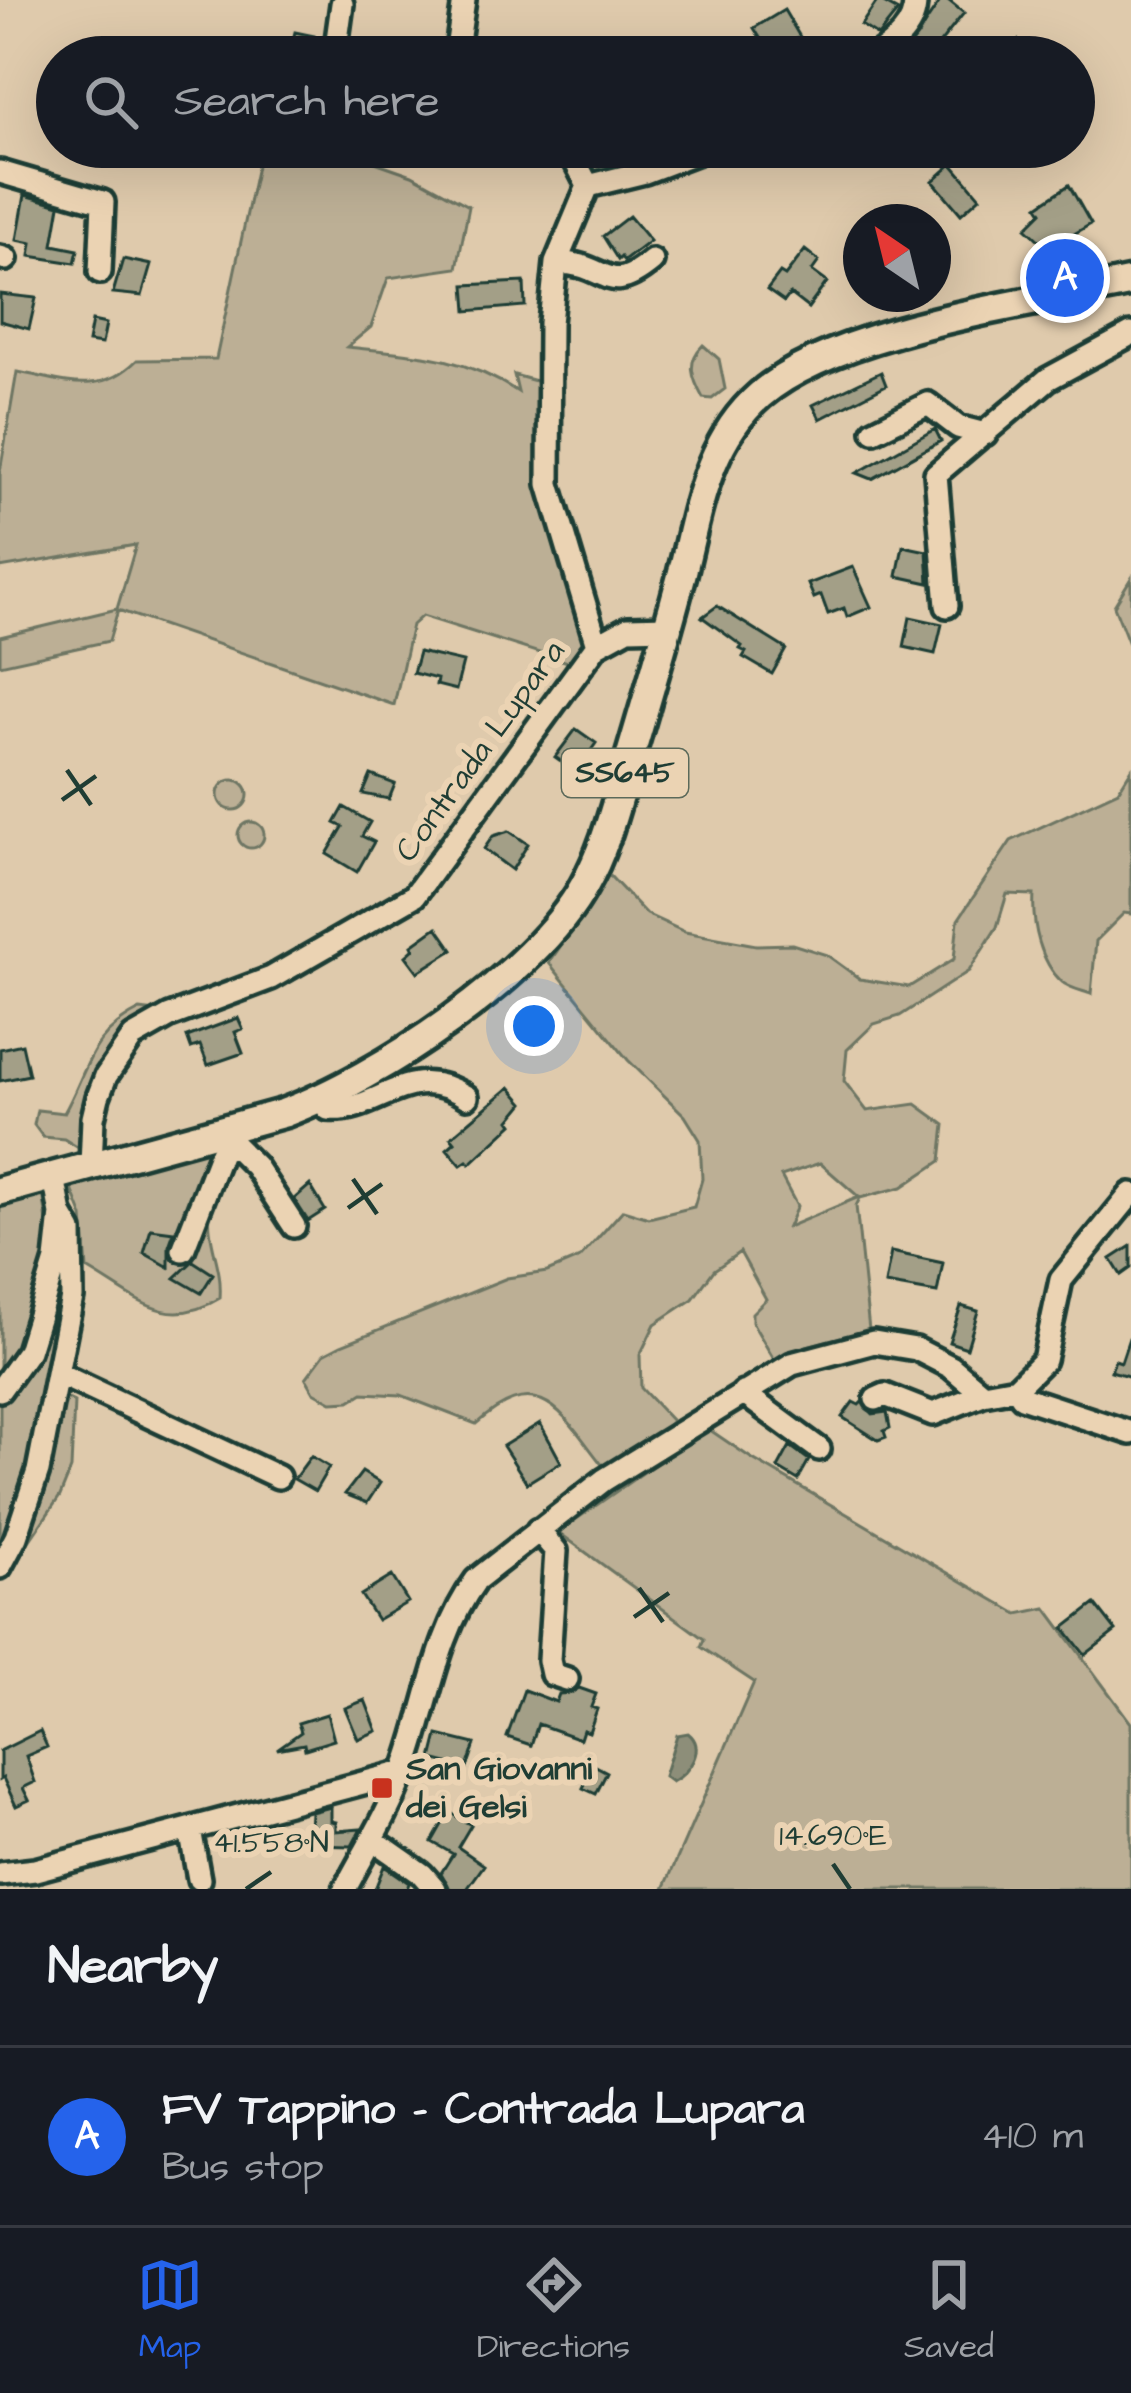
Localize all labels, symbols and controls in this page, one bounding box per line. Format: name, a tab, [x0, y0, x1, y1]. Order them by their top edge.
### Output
search box	[36, 36, 1095, 168]
icon: search	[78, 69, 144, 135]
text: Search here	[174, 71, 440, 133]
north arrow	[843, 204, 951, 312]
pin: A	[1026, 233, 1104, 323]
street label: Contrada Lupara	[384, 631, 576, 871]
road number: SS645	[562, 749, 688, 797]
your location	[504, 996, 564, 1056]
place label: San Giovanni dei Gelsi	[405, 1746, 593, 1830]
marker: San Giovanni dei Gelsi	[369, 1775, 395, 1801]
text: 14.690°E	[779, 1815, 887, 1857]
text: 41.558°N	[213, 1822, 329, 1864]
text: Nearby	[48, 1932, 218, 2003]
text: FV Tappino - Contrada Lupara	[162, 2079, 804, 2141]
text: A	[75, 2110, 99, 2164]
text: 410 m	[981, 2110, 1083, 2164]
text: Bus stop	[162, 2141, 324, 2195]
tab: Map	[137, 2252, 203, 2370]
tab: Directions	[477, 2252, 630, 2370]
tab: Saved	[904, 2252, 994, 2370]

